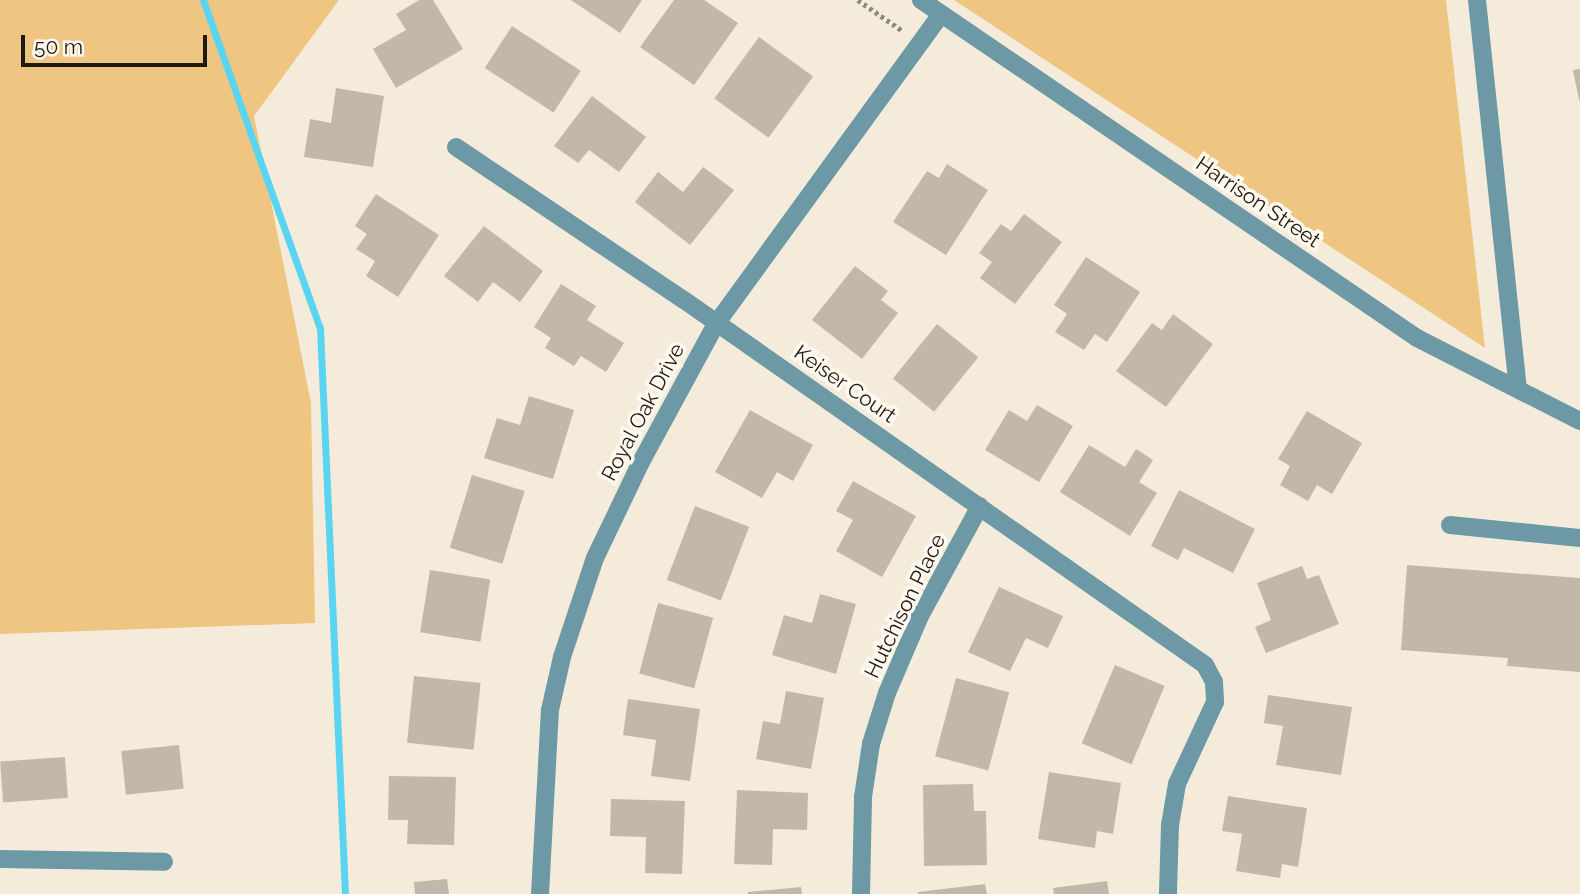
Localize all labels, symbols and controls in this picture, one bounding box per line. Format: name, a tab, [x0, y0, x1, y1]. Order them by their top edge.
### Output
scale bar	[24, 21, 210, 65]
text: 50 m	[34, 34, 83, 59]
street label: Harrison Street	[1191, 151, 1325, 253]
street label: Royal Oak Drive	[596, 339, 690, 485]
street label: Keiser Court	[789, 340, 901, 428]
street label: Hutchison Place	[859, 530, 951, 682]

